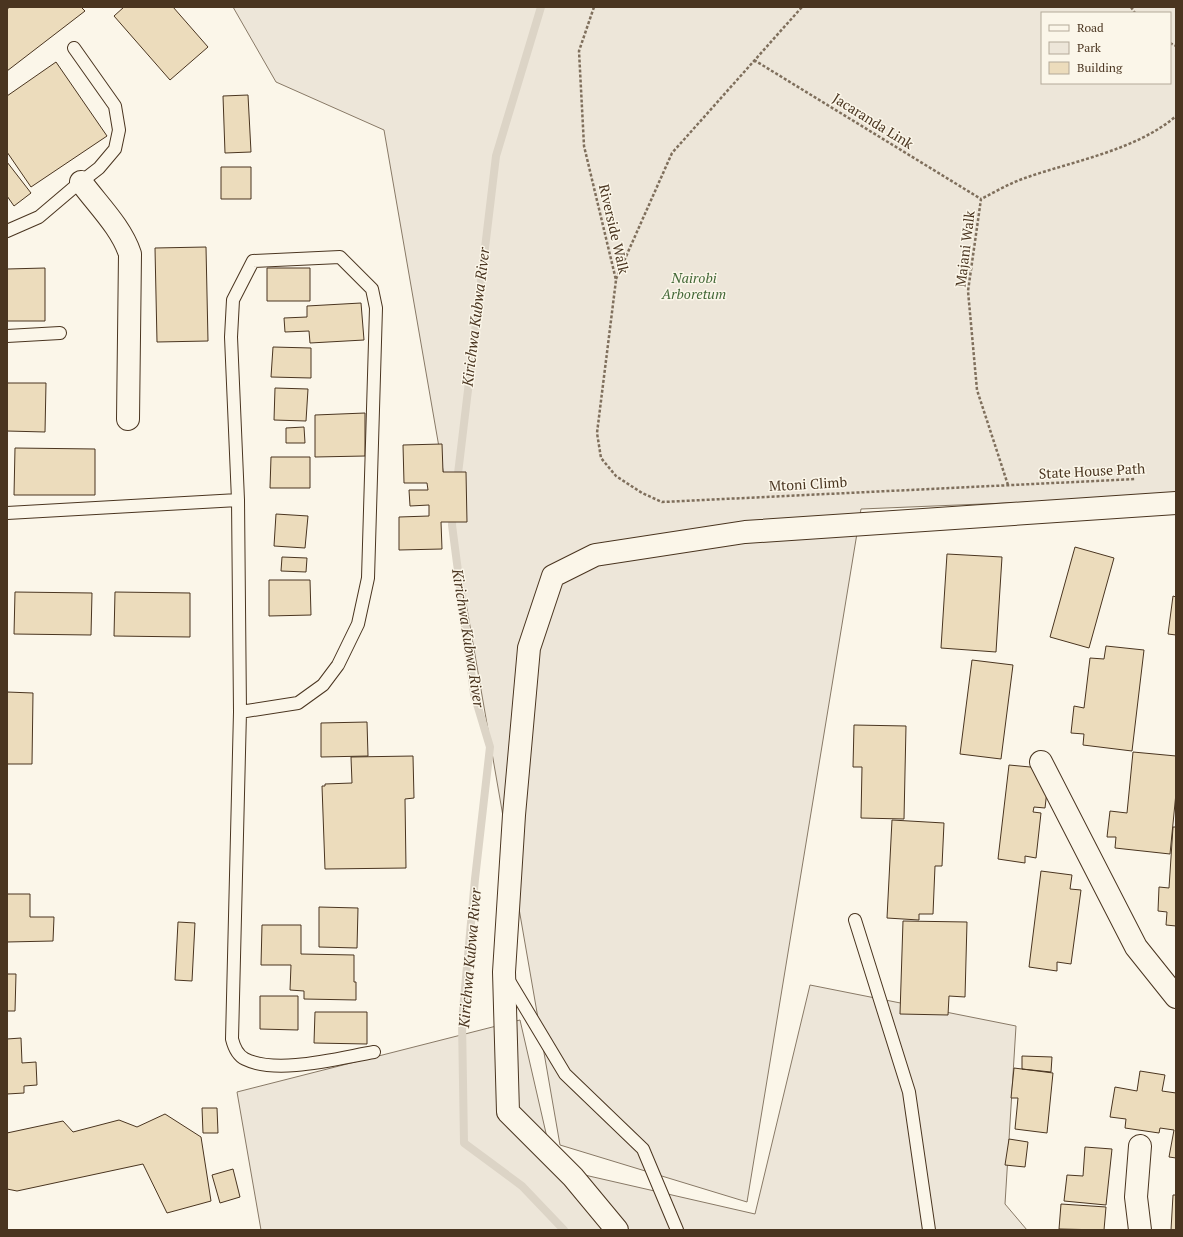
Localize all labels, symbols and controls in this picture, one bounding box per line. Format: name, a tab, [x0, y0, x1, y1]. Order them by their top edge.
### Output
legend	[1041, 12, 1171, 84]
text: Road	[1077, 20, 1104, 35]
text: Park	[1077, 40, 1102, 55]
text: Building	[1077, 60, 1123, 75]
street label: Jacaranda Link	[829, 88, 918, 153]
street label: Riverside Walk	[595, 182, 634, 276]
street label: Majani Walk	[950, 209, 979, 288]
water label: Kirichwa Kubwa River	[456, 245, 494, 389]
park label: Nairobi Arboretum	[661, 268, 726, 303]
street label: State House Path	[1038, 458, 1146, 483]
street label: Mtoni Climb	[768, 472, 848, 495]
water label: Kirichwa Kubwa River	[448, 566, 490, 710]
water label: Kirichwa Kubwa River	[453, 886, 485, 1029]

